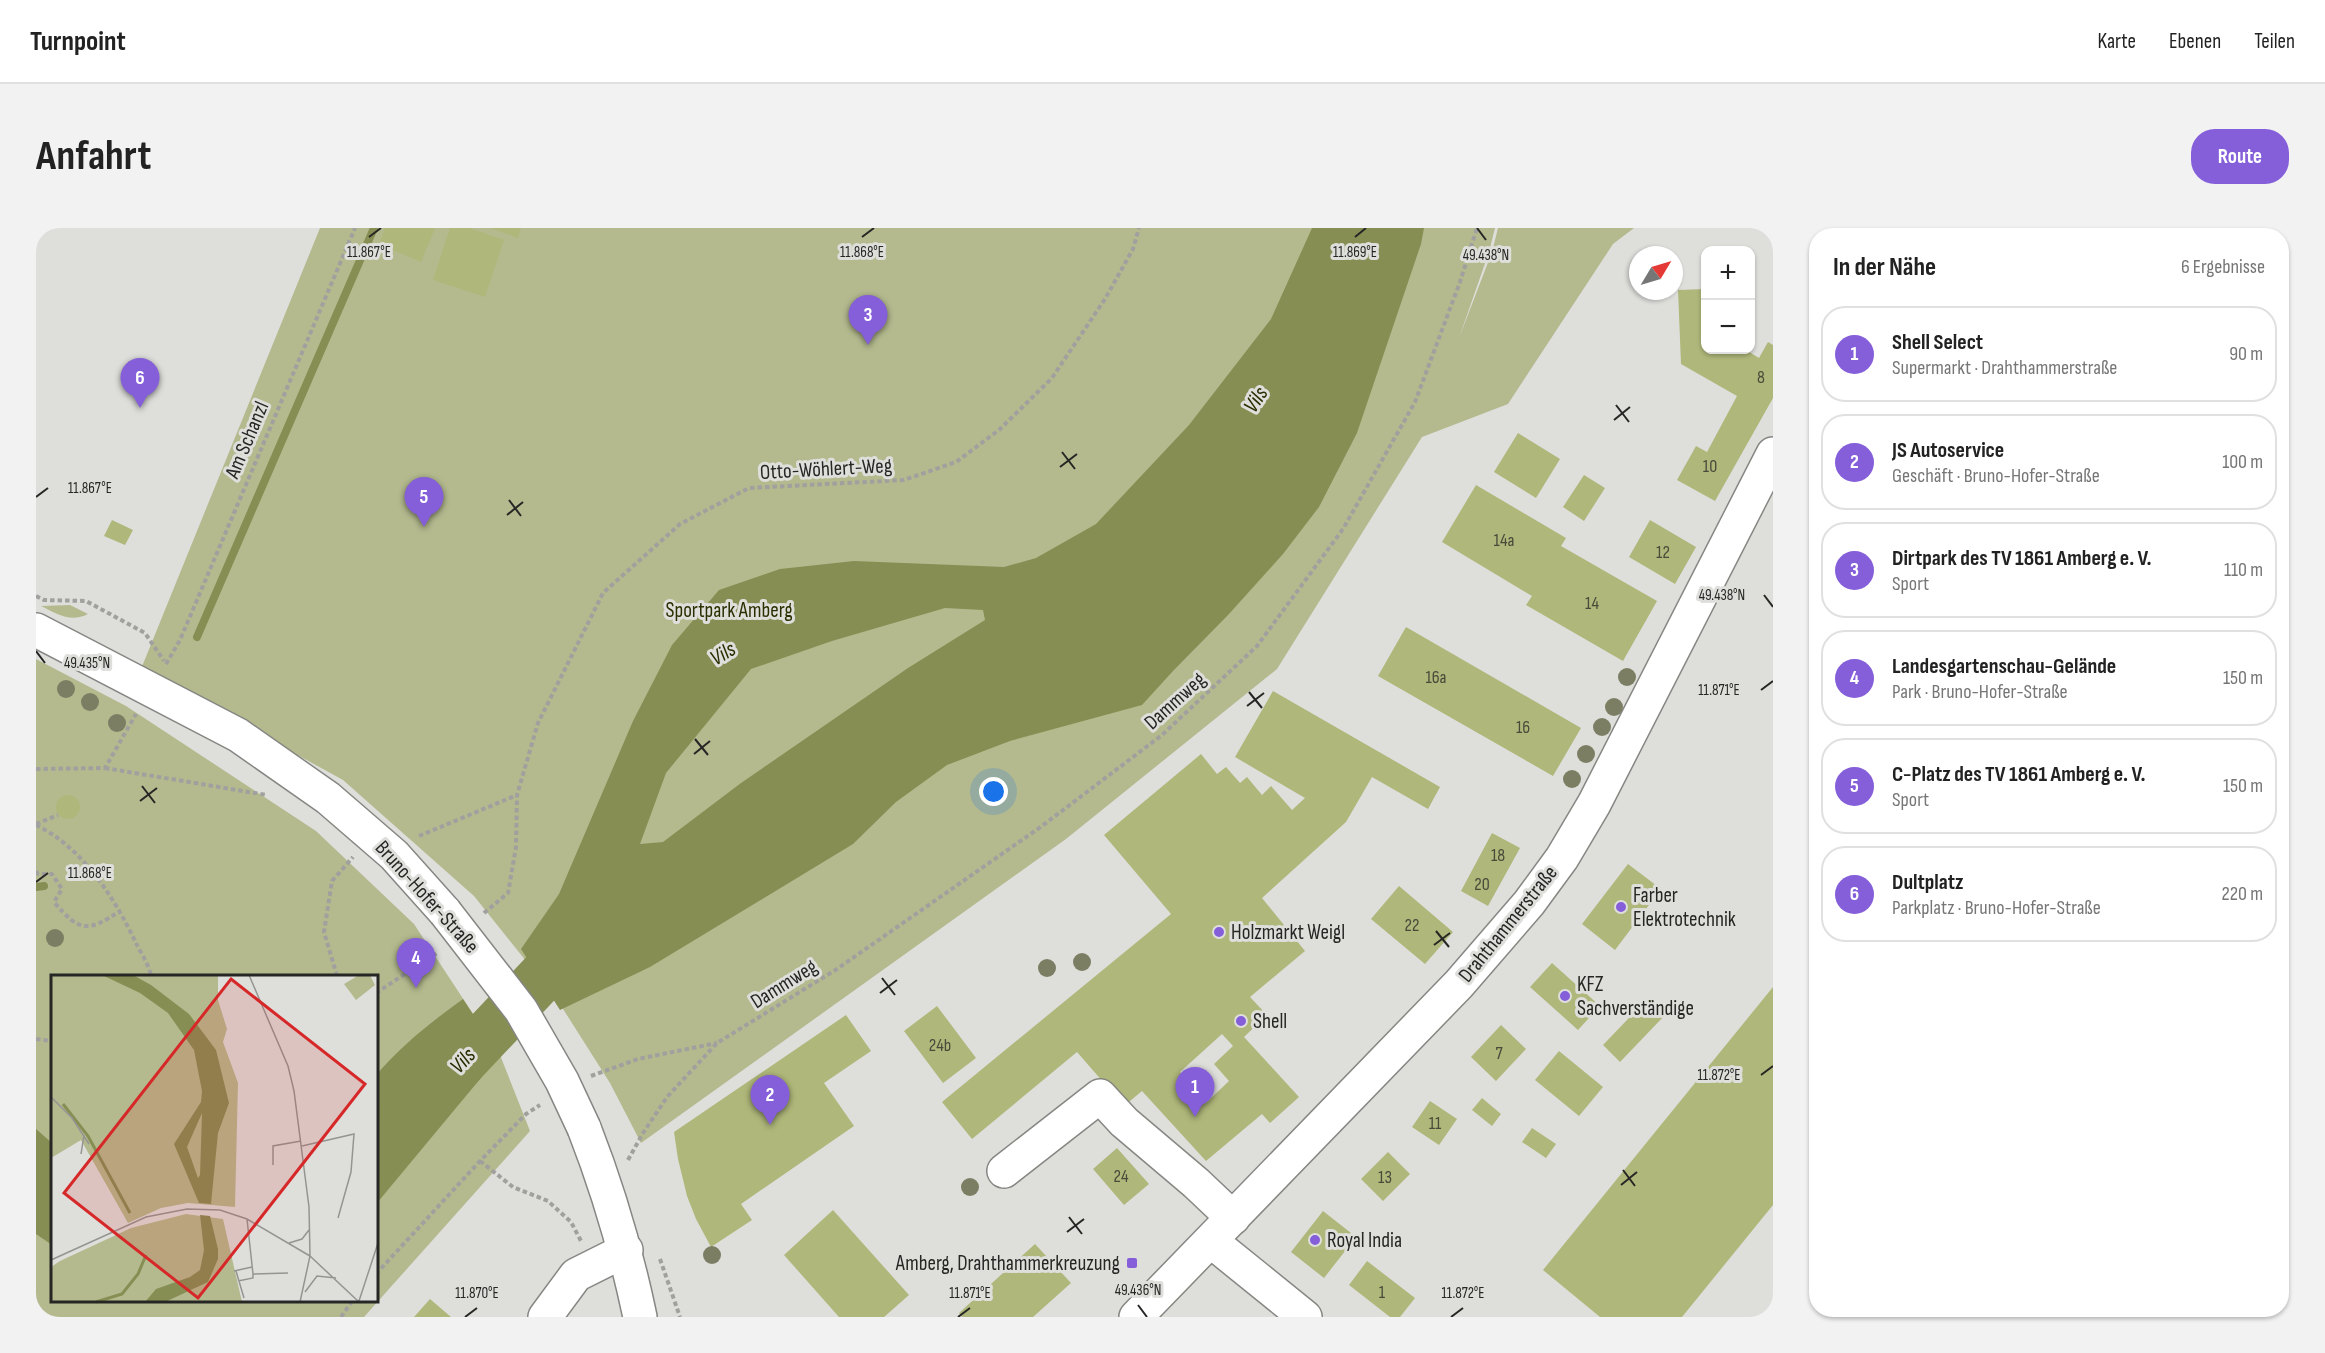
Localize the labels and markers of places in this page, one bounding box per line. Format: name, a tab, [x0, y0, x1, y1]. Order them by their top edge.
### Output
pin: 3	[848, 296, 888, 345]
pin: 6	[120, 358, 160, 408]
pin: 5	[404, 478, 444, 527]
place label: Farber Elektrotechnik	[1633, 883, 1736, 932]
marker: Farber Elektrotechnik	[1614, 900, 1628, 914]
place label: Holzmarkt Weigl	[1231, 920, 1345, 945]
marker: Holzmarkt Weigl	[1212, 925, 1226, 939]
pin: 4	[396, 938, 436, 988]
place label: KFZ Sachverständige	[1577, 972, 1694, 1021]
marker: KFZ Sachverständige	[1558, 989, 1572, 1003]
place label: Shell	[1253, 1009, 1287, 1034]
marker: Shell	[1234, 1014, 1248, 1028]
pin: 1	[1176, 1068, 1214, 1117]
pin: 2	[750, 1076, 790, 1125]
place label: Royal India	[1327, 1228, 1402, 1253]
marker: Royal India	[1308, 1233, 1322, 1247]
place label: Amberg, Drahthammerkreuzung	[895, 1251, 1120, 1276]
marker: Amberg, Drahthammerkreuzung	[1125, 1256, 1139, 1270]

